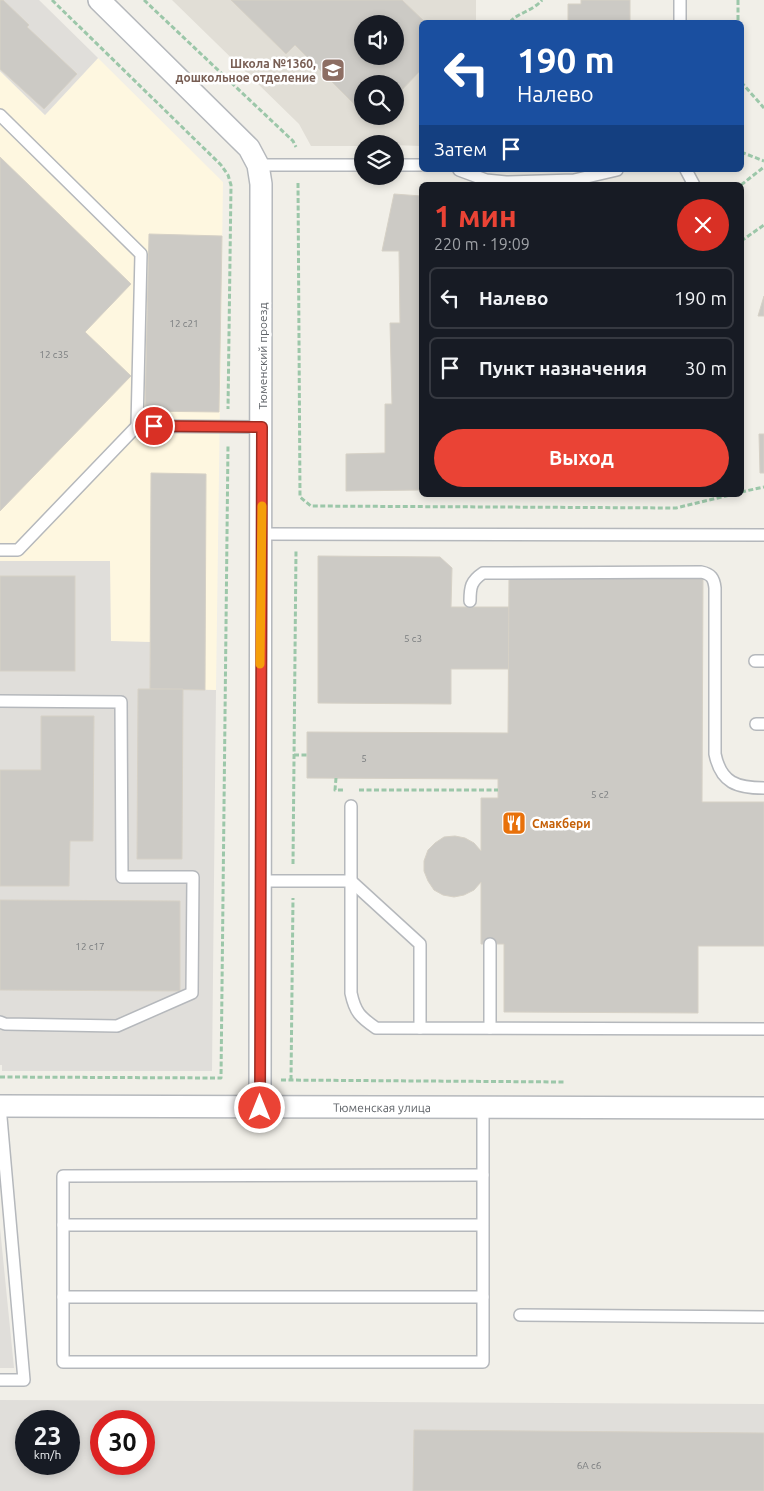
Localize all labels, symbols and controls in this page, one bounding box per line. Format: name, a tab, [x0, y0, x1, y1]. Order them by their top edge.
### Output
map controls	[354, 15, 404, 185]
button: sound	[354, 15, 404, 65]
icon: left	[434, 40, 499, 105]
text: 190 m	[517, 40, 615, 80]
place label: Школа №1360, дошкольное отделение	[176, 57, 316, 84]
school or university icon: Школа №1360, дошкольное отделение	[320, 57, 346, 83]
button: search	[354, 75, 404, 125]
text: Налево	[517, 81, 594, 106]
button: layers	[354, 135, 404, 185]
icon: arrive	[497, 135, 525, 163]
text: Затем	[434, 138, 487, 160]
text: 1 мин	[434, 199, 517, 233]
button: close	[677, 199, 729, 251]
text: 220 m · 19:09	[434, 235, 530, 253]
icon: left	[436, 284, 464, 312]
text: Налево	[479, 287, 548, 309]
text: 190 m	[674, 287, 727, 309]
street label: Тюменский проезд	[256, 303, 269, 409]
house number: 12 с21	[169, 318, 199, 329]
house number: 12 с35	[39, 349, 69, 360]
icon: arrive	[436, 354, 464, 382]
text: Пункт назначения	[479, 357, 647, 379]
text: 30 m	[685, 357, 727, 379]
pin	[133, 405, 175, 447]
icon: arrive	[140, 412, 168, 440]
button: Выход	[434, 429, 729, 487]
house number: 5 с3	[404, 633, 422, 644]
house number: 5	[361, 753, 367, 764]
house number: 5 с2	[591, 789, 609, 800]
restaurant icon: Смакбери	[501, 810, 527, 836]
place label: Смакбери	[532, 817, 591, 830]
house number: 12 с17	[75, 941, 105, 952]
position arrow	[233, 1081, 285, 1133]
street label: Тюменская улица	[333, 1100, 431, 1114]
speed limit sign: 30	[90, 1410, 155, 1475]
text: 23	[33, 1422, 62, 1450]
text: km/h	[34, 1448, 61, 1461]
house number: 6А с6	[577, 1460, 602, 1471]

